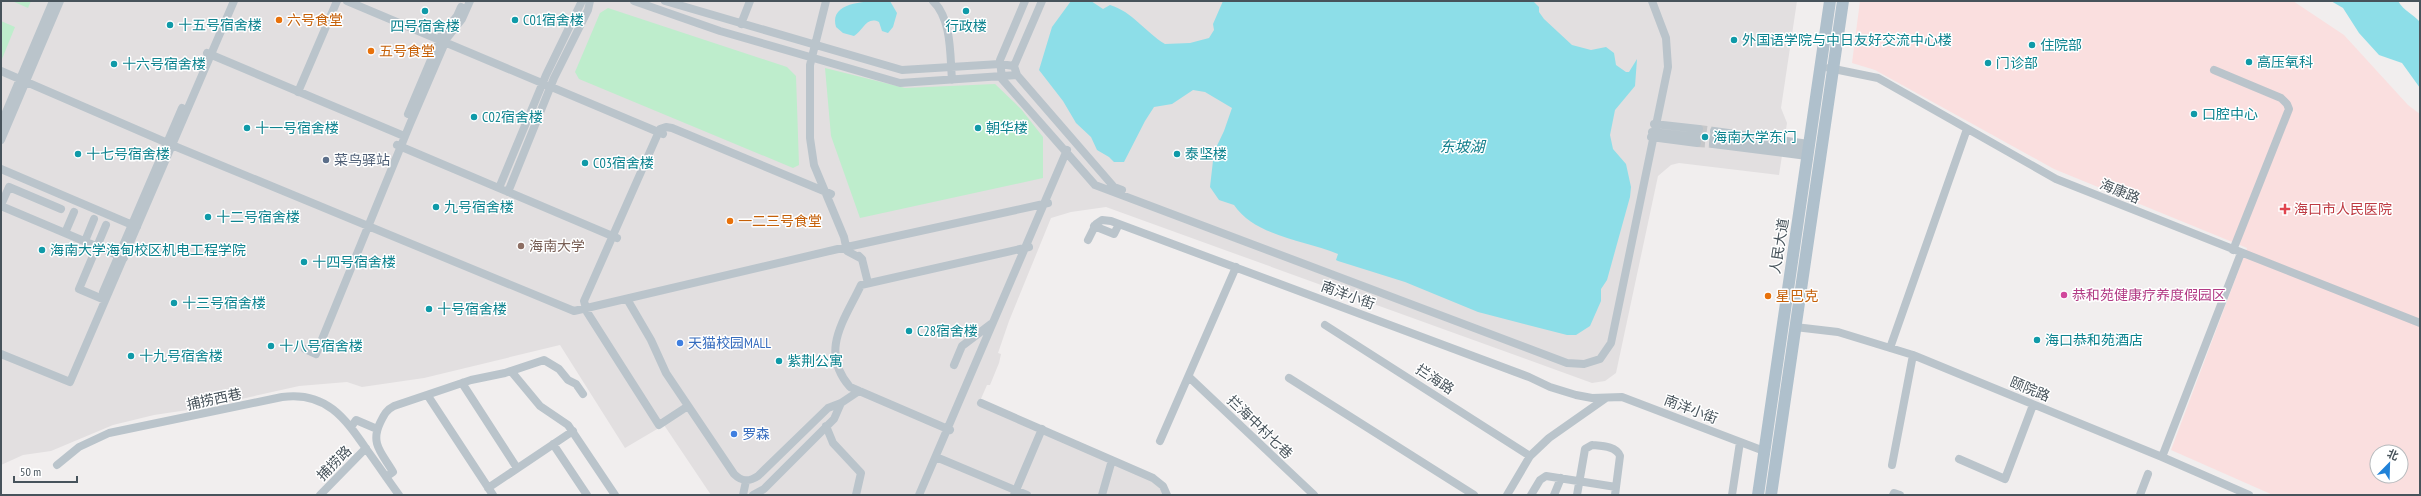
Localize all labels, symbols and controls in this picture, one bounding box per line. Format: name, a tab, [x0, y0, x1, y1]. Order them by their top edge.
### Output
marker: 四号宿舍楼	[420, 6, 430, 16]
marker: 行政楼	[961, 6, 971, 16]
place label: 六号食堂	[287, 11, 343, 29]
place label: C01宿舍楼	[523, 11, 584, 29]
marker: 六号食堂	[274, 15, 284, 25]
marker: C01宿舍楼	[510, 15, 520, 25]
place label: 十五号宿舍楼	[178, 16, 262, 34]
place label: 四号宿舍楼	[390, 17, 460, 35]
place label: 行政楼	[945, 17, 987, 35]
marker: 十五号宿舍楼	[165, 20, 175, 30]
place label: 外国语学院与中日友好交流中心楼	[1742, 31, 1952, 49]
marker: 外国语学院与中日友好交流中心楼	[1729, 35, 1739, 45]
place label: 住院部	[2040, 36, 2082, 54]
marker: 住院部	[2027, 40, 2037, 50]
place label: 五号食堂	[379, 42, 435, 60]
marker: 五号食堂	[366, 46, 376, 56]
place label: 高压氧科	[2257, 53, 2313, 71]
place label: 门诊部	[1996, 54, 2038, 72]
place label: 十六号宿舍楼	[122, 55, 206, 73]
marker: 高压氧科	[2244, 57, 2254, 67]
marker: 门诊部	[1983, 58, 1993, 68]
marker: 十六号宿舍楼	[109, 59, 119, 69]
place label: 口腔中心	[2202, 105, 2258, 123]
place label: C02宿舍楼	[482, 108, 543, 126]
marker: 口腔中心	[2189, 109, 2199, 119]
marker: C02宿舍楼	[469, 112, 479, 122]
place label: 十一号宿舍楼	[255, 119, 339, 137]
place label: 朝华楼	[986, 119, 1028, 137]
marker: 十一号宿舍楼	[242, 123, 252, 133]
marker: 朝华楼	[973, 123, 983, 133]
place label: 海南大学东门	[1713, 128, 1797, 146]
marker: 海南大学东门	[1700, 132, 1710, 142]
water label: 东坡湖	[1439, 137, 1486, 156]
place label: 十七号宿舍楼	[86, 145, 170, 163]
place label: 泰坚楼	[1185, 145, 1227, 163]
marker: 十七号宿舍楼	[73, 149, 83, 159]
marker: 泰坚楼	[1172, 149, 1182, 159]
place label: 菜鸟驿站	[334, 151, 390, 169]
place label: C03宿舍楼	[593, 154, 654, 172]
marker: 菜鸟驿站	[321, 155, 331, 165]
marker: C03宿舍楼	[580, 158, 590, 168]
street label: 海康路	[2097, 175, 2143, 207]
place label: 九号宿舍楼	[444, 198, 514, 216]
place label: 海口市人民医院	[2294, 200, 2392, 218]
marker: 九号宿舍楼	[431, 202, 441, 212]
marker: 海口市人民医院	[2279, 203, 2291, 215]
place label: 十二号宿舍楼	[216, 208, 300, 226]
marker: 十二号宿舍楼	[203, 212, 213, 222]
place label: 一二三号食堂	[738, 212, 822, 230]
marker: 一二三号食堂	[725, 216, 735, 226]
street label: 人民大道	[1766, 217, 1792, 275]
place label: 海南大学	[529, 237, 585, 255]
place label: 海南大学海甸校区机电工程学院	[50, 241, 246, 259]
marker: 海南大学	[516, 241, 526, 251]
marker: 海南大学海甸校区机电工程学院	[37, 245, 47, 255]
place label: 十四号宿舍楼	[312, 253, 396, 271]
marker: 十四号宿舍楼	[299, 257, 309, 267]
street label: 南洋小街	[1319, 277, 1377, 313]
place label: 恭和苑健康疗养度假园区	[2072, 286, 2226, 304]
place label: 星巴克	[1776, 287, 1818, 305]
marker: 恭和苑健康疗养度假园区	[2059, 290, 2069, 300]
marker: 星巴克	[1763, 291, 1773, 301]
place label: 十三号宿舍楼	[182, 294, 266, 312]
marker: 十三号宿舍楼	[169, 298, 179, 308]
place label: 十号宿舍楼	[437, 300, 507, 318]
marker: 十号宿舍楼	[424, 304, 434, 314]
place label: C28宿舍楼	[917, 322, 978, 340]
marker: C28宿舍楼	[904, 326, 914, 336]
place label: 海口恭和苑酒店	[2045, 331, 2143, 349]
place label: 天猫校园MALL	[688, 334, 771, 352]
marker: 海口恭和苑酒店	[2032, 335, 2042, 345]
place label: 十八号宿舍楼	[279, 337, 363, 355]
marker: 天猫校园MALL	[675, 338, 685, 348]
marker: 十八号宿舍楼	[266, 341, 276, 351]
place label: 十九号宿舍楼	[139, 347, 223, 365]
marker: 十九号宿舍楼	[126, 351, 136, 361]
place label: 紫荆公寓	[787, 352, 843, 370]
marker: 紫荆公寓	[774, 356, 784, 366]
street label: 拦海路	[1412, 360, 1458, 398]
street label: 颐院路	[2007, 373, 2053, 405]
street label: 捕捞西巷	[185, 384, 243, 414]
street label: 拦海中村七巷	[1224, 391, 1296, 463]
street label: 南洋小街	[1662, 391, 1720, 427]
place label: 罗森	[742, 425, 770, 443]
marker: 罗森	[729, 429, 739, 439]
street label: 捕捞路	[313, 442, 355, 484]
north arrow	[2369, 444, 2409, 484]
text: 北	[2385, 446, 2401, 463]
scale bar	[14, 458, 77, 484]
text: 50 m	[20, 464, 41, 479]

